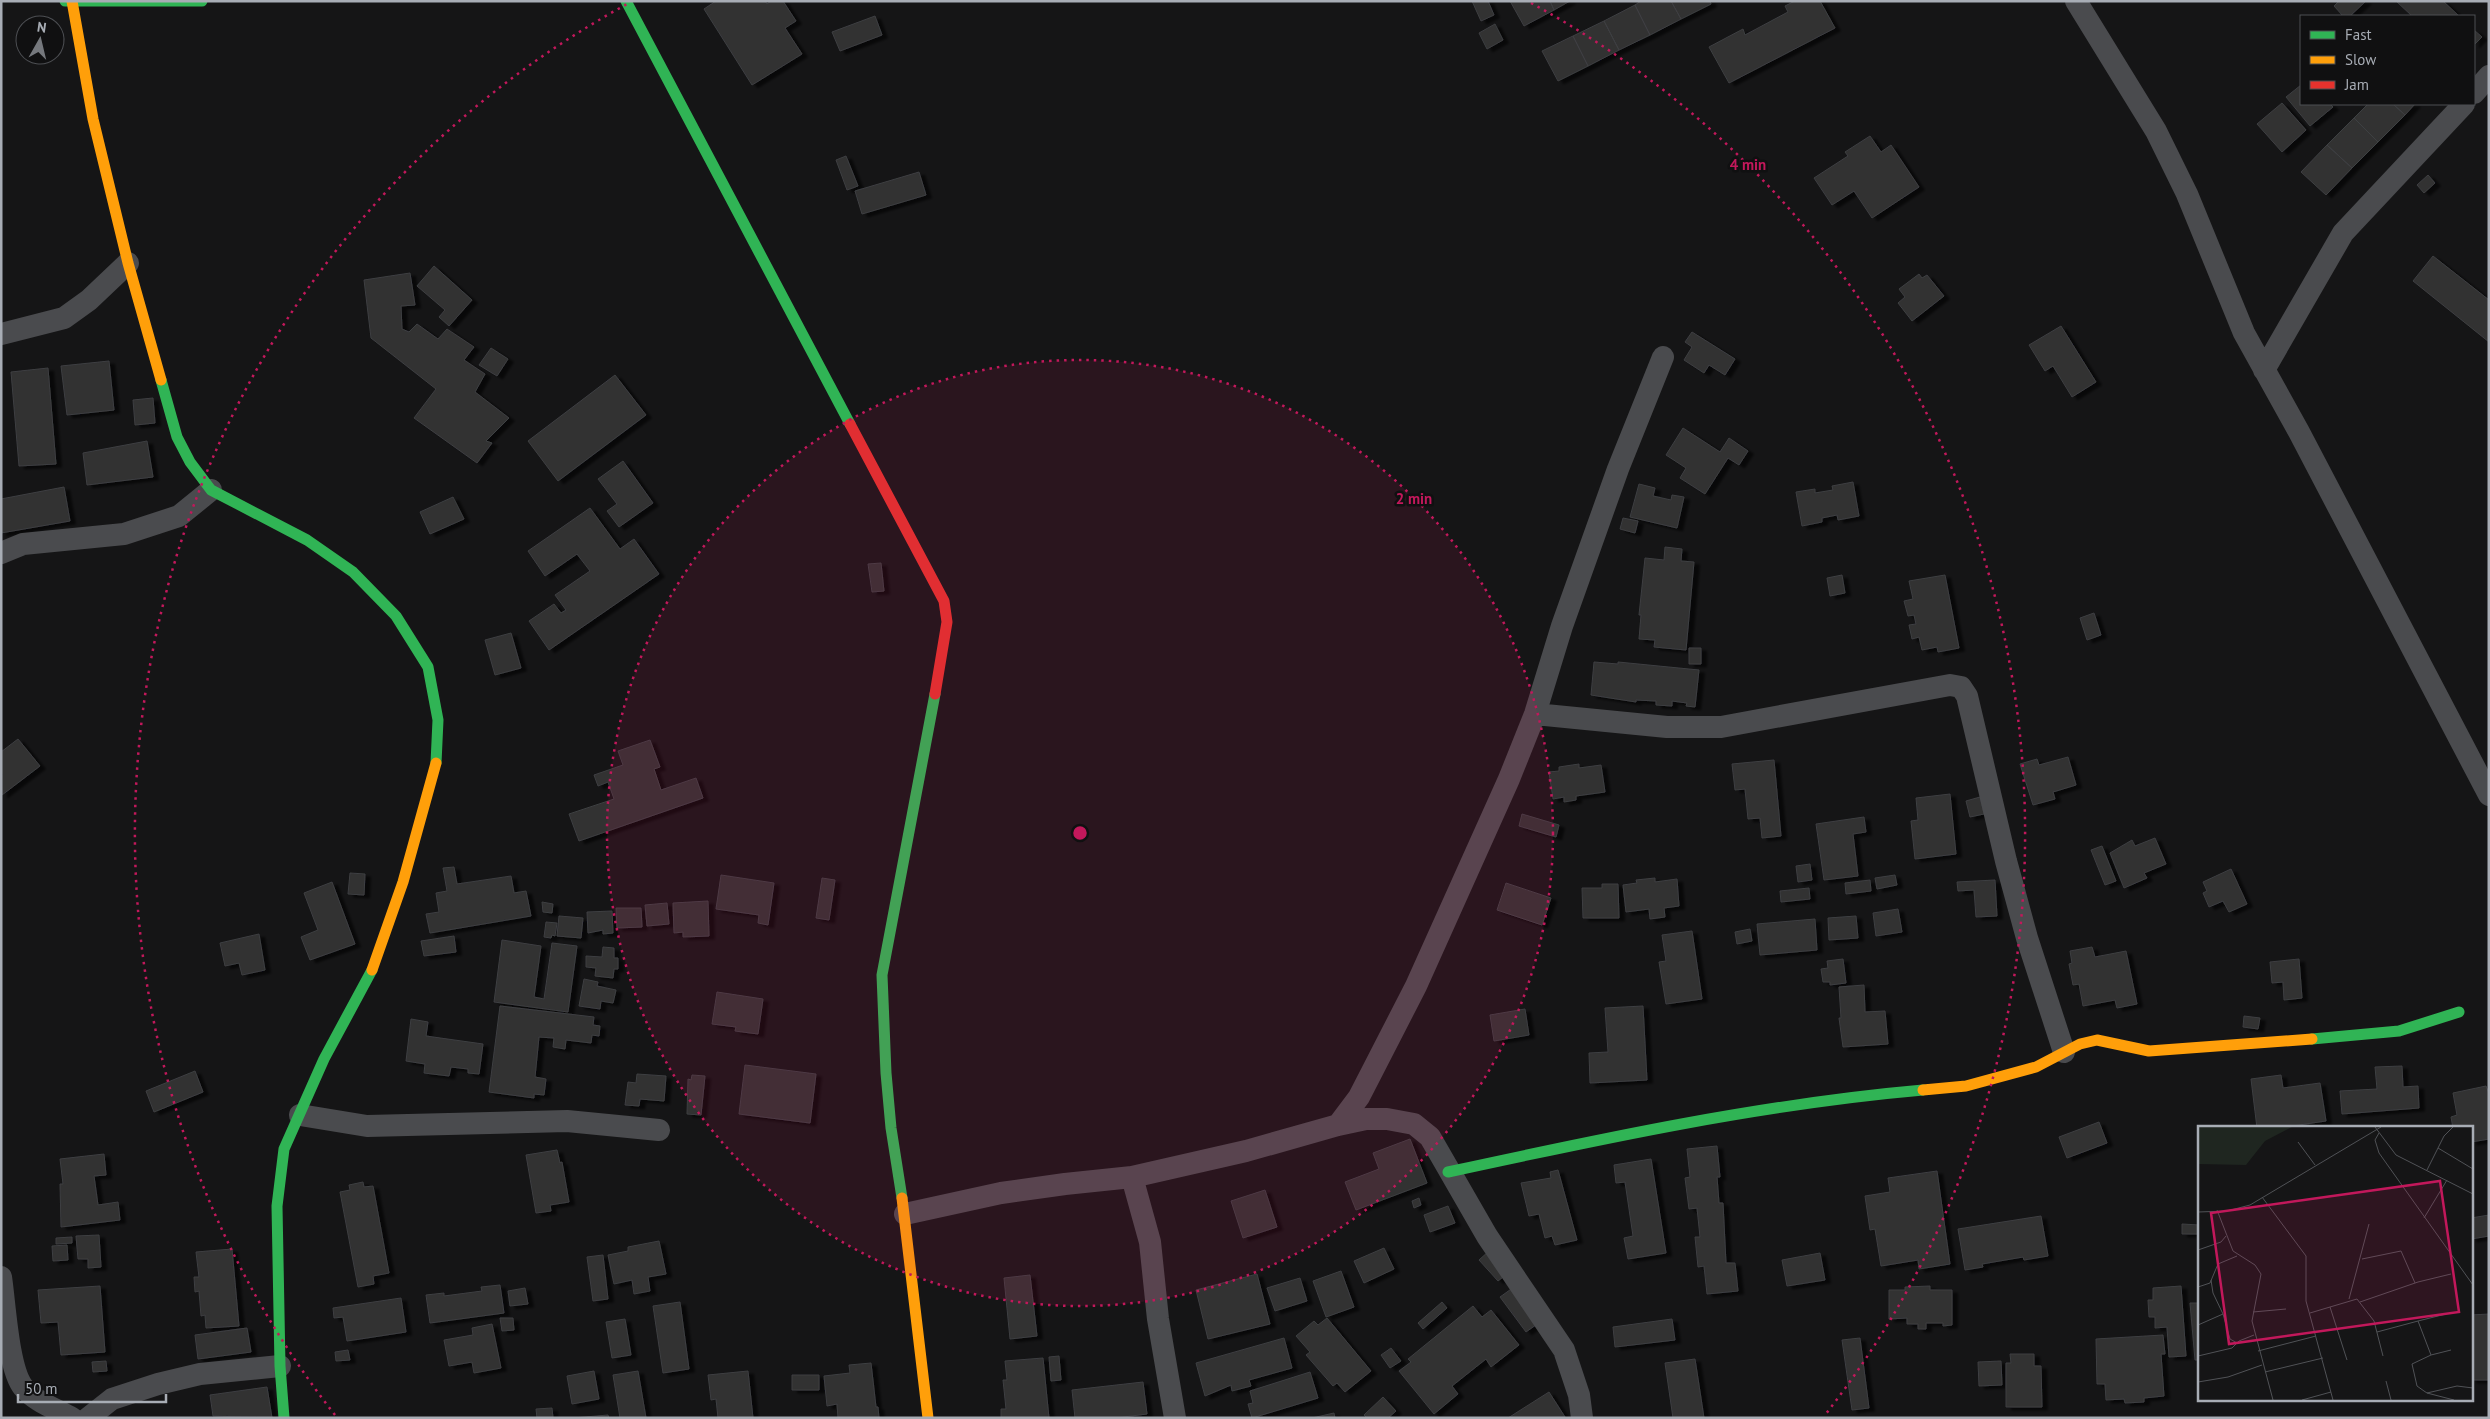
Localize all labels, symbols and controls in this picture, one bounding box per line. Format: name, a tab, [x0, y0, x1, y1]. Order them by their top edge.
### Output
north arrow	[15, 15, 65, 65]
legend	[2300, 15, 2475, 105]
text: N	[36, 18, 48, 37]
text: Fast	[2345, 25, 2372, 44]
text: Slow	[2345, 50, 2376, 69]
text: Jam	[2344, 75, 2369, 94]
text: 4 min	[1730, 155, 1766, 174]
text: 2 min	[1396, 489, 1432, 508]
centre of rings	[1071, 824, 1089, 842]
inset map	[2198, 1126, 2472, 1402]
scale bar	[18, 1372, 165, 1404]
text: 50 m	[25, 1379, 58, 1398]

